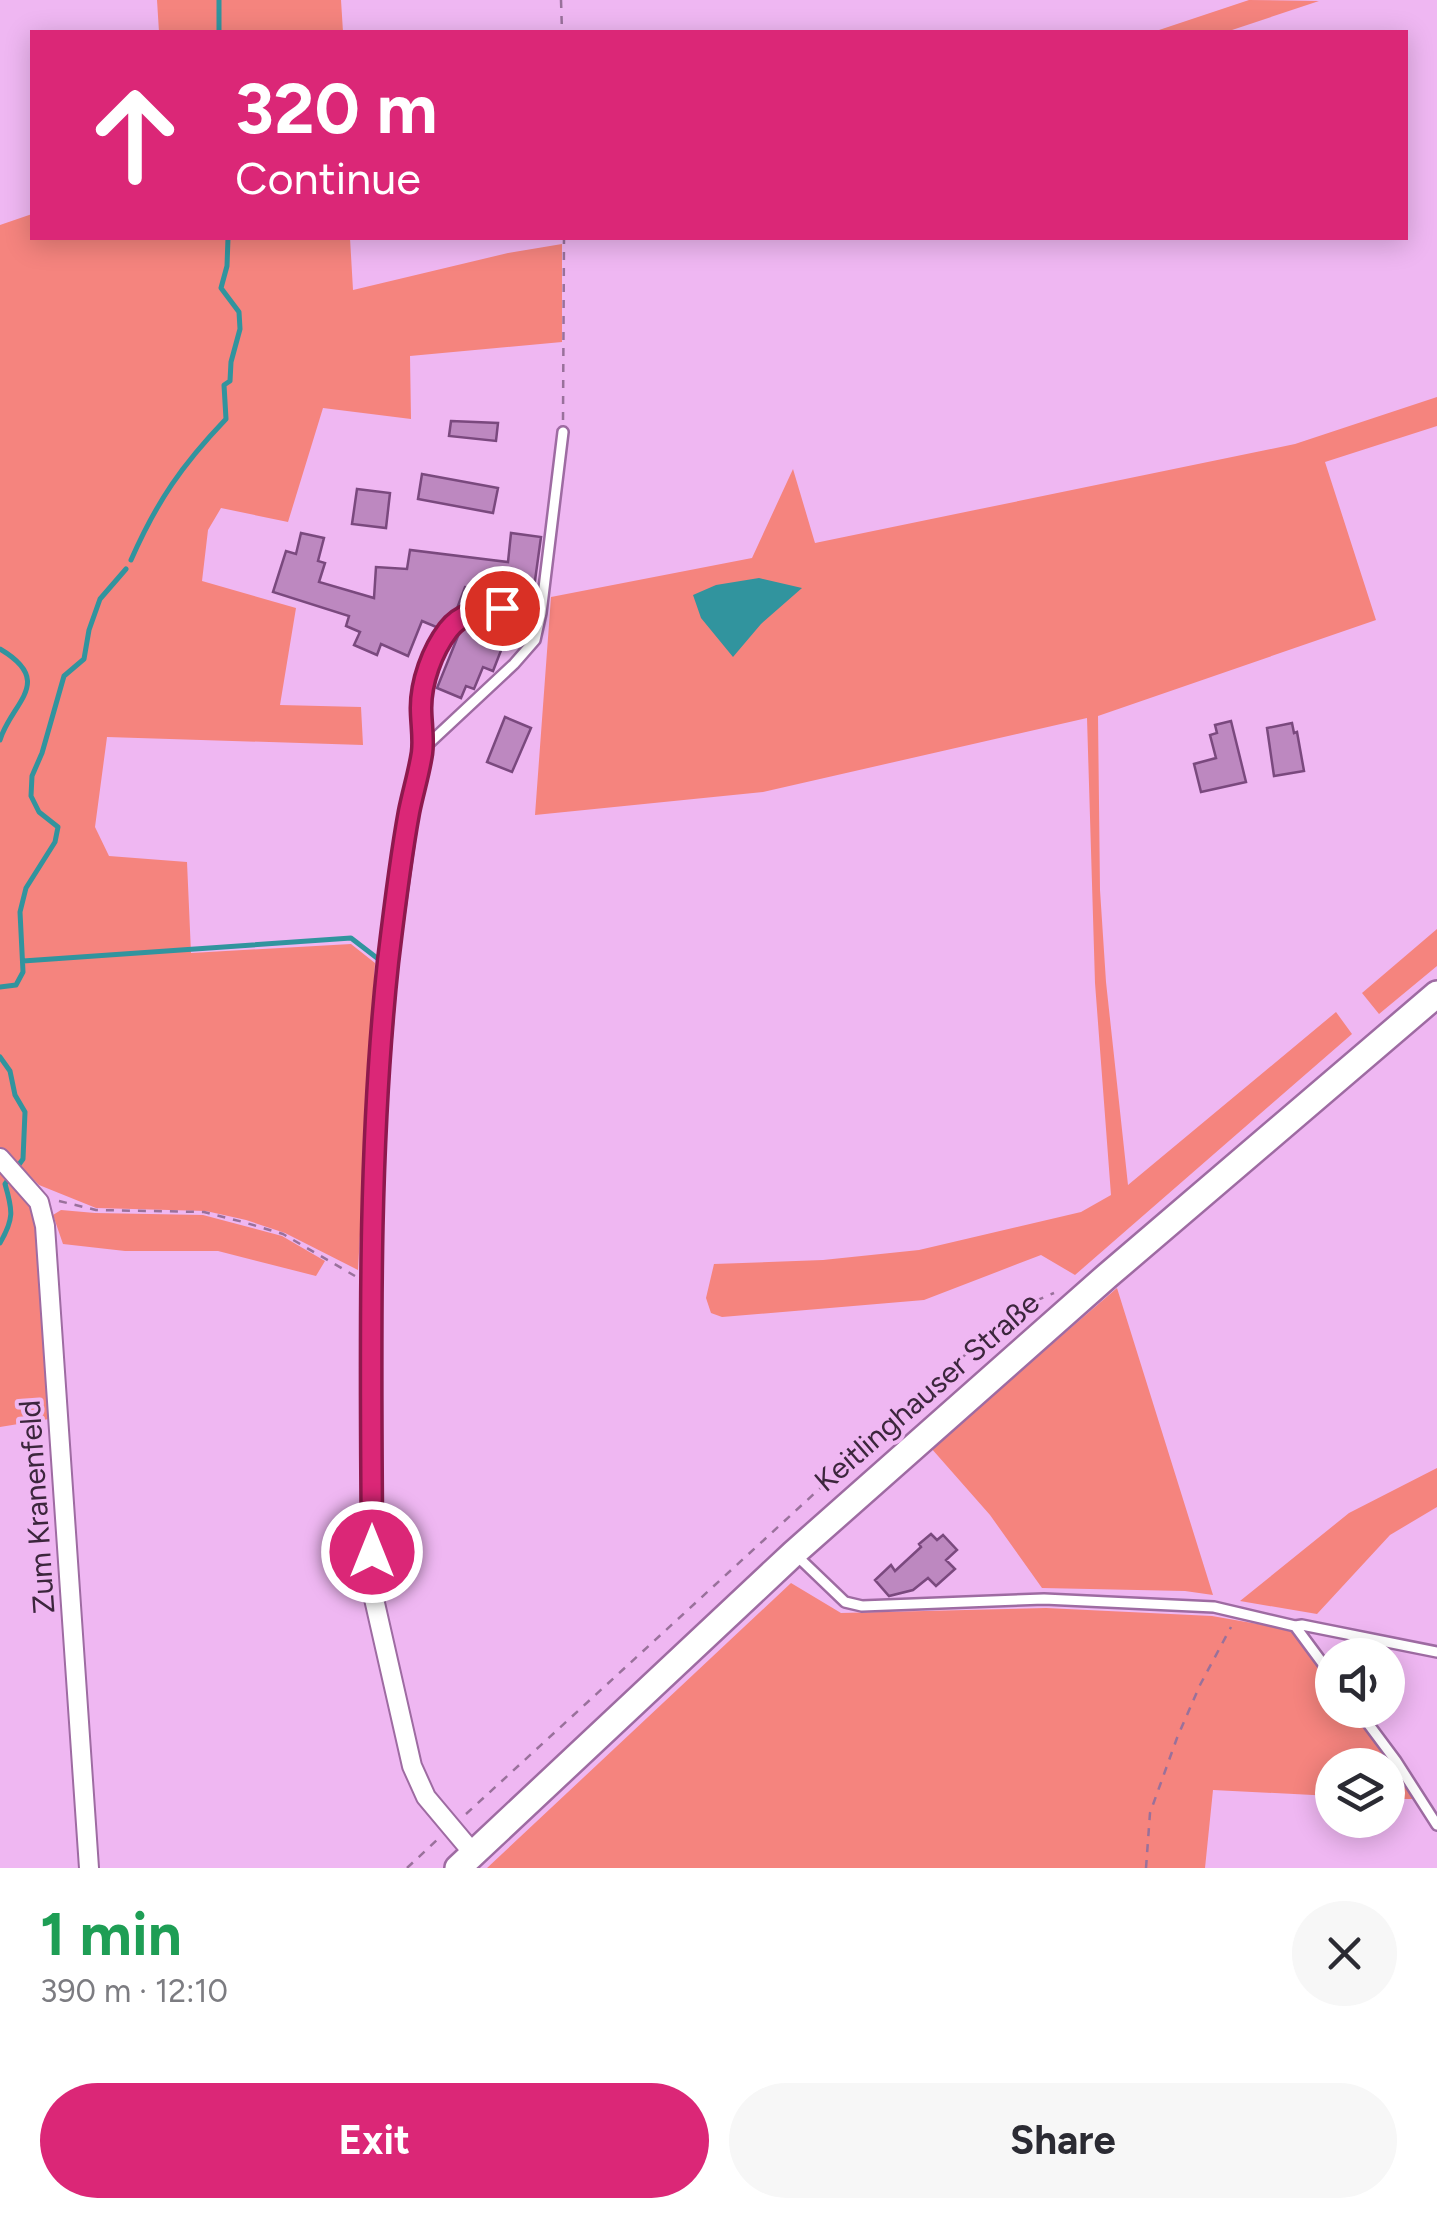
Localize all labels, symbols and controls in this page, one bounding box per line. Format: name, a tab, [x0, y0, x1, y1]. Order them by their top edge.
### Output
text: 320 m	[235, 66, 438, 151]
icon: ahead	[70, 70, 200, 200]
text: Continue	[235, 151, 421, 205]
pin	[460, 566, 545, 651]
icon: arrive	[475, 581, 530, 636]
street label: Keitlinghauser Straße	[807, 1284, 1047, 1499]
street label: Zum Kranenfeld	[11, 1399, 62, 1615]
position arrow	[320, 1500, 424, 1604]
map controls	[1315, 1638, 1405, 1838]
button: sound	[1315, 1638, 1405, 1728]
button: layers	[1315, 1748, 1405, 1838]
text: 1 min	[40, 1898, 182, 1970]
button: close	[1292, 1901, 1397, 2006]
text: 390 m · 12:10	[40, 1972, 228, 2010]
button: Exit	[40, 2083, 709, 2198]
button: Share	[729, 2083, 1397, 2198]

